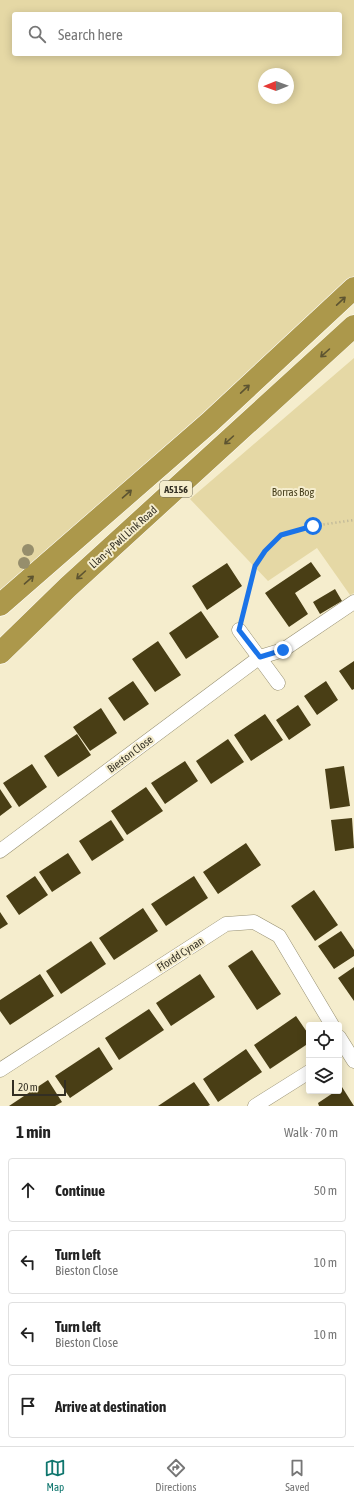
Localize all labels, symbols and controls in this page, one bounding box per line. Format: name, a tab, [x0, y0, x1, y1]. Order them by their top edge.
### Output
search box	[12, 12, 342, 56]
icon: search	[26, 23, 48, 45]
text: Search here	[58, 26, 123, 43]
north arrow	[258, 68, 294, 104]
one-way arrow	[335, 296, 346, 305]
one-way arrow	[320, 348, 330, 357]
one-way arrow	[240, 384, 250, 394]
one-way arrow	[224, 436, 234, 445]
road number: A5156	[160, 481, 192, 497]
park label: Borras Bog	[272, 486, 314, 498]
one-way arrow	[122, 489, 132, 499]
street label: Llan-y-Pwll Link Road	[87, 504, 159, 570]
route start	[304, 517, 322, 535]
one-way arrow	[77, 570, 87, 579]
one-way arrow	[24, 575, 35, 584]
route end	[274, 641, 292, 659]
street label: Bieston Close	[105, 733, 155, 775]
street label: Ffordd Cynan	[154, 935, 206, 973]
map controls	[306, 1022, 342, 1094]
button: locate	[306, 1022, 342, 1058]
button: layers	[306, 1058, 342, 1094]
scale bar	[12, 1078, 66, 1097]
text: 20 m	[18, 1081, 38, 1093]
text: 1 min	[16, 1122, 51, 1142]
text: Walk · 70 m	[284, 1125, 338, 1140]
icon: ahead	[17, 1179, 39, 1201]
text: Continue	[55, 1182, 105, 1199]
text: 50 m	[314, 1183, 337, 1198]
text: Turn left	[55, 1246, 101, 1263]
icon: left	[17, 1251, 39, 1273]
text: 10 m	[314, 1255, 337, 1270]
text: Bieston Close	[55, 1263, 118, 1278]
text: Turn left	[55, 1318, 101, 1335]
icon: left	[17, 1323, 39, 1345]
text: 10 m	[314, 1327, 337, 1342]
text: Bieston Close	[55, 1335, 118, 1350]
icon: arrive	[17, 1395, 39, 1417]
text: Arrive at destination	[55, 1398, 166, 1415]
tab: Map	[44, 1457, 66, 1493]
tab: Directions	[155, 1457, 196, 1493]
tab: Saved	[285, 1457, 310, 1493]

